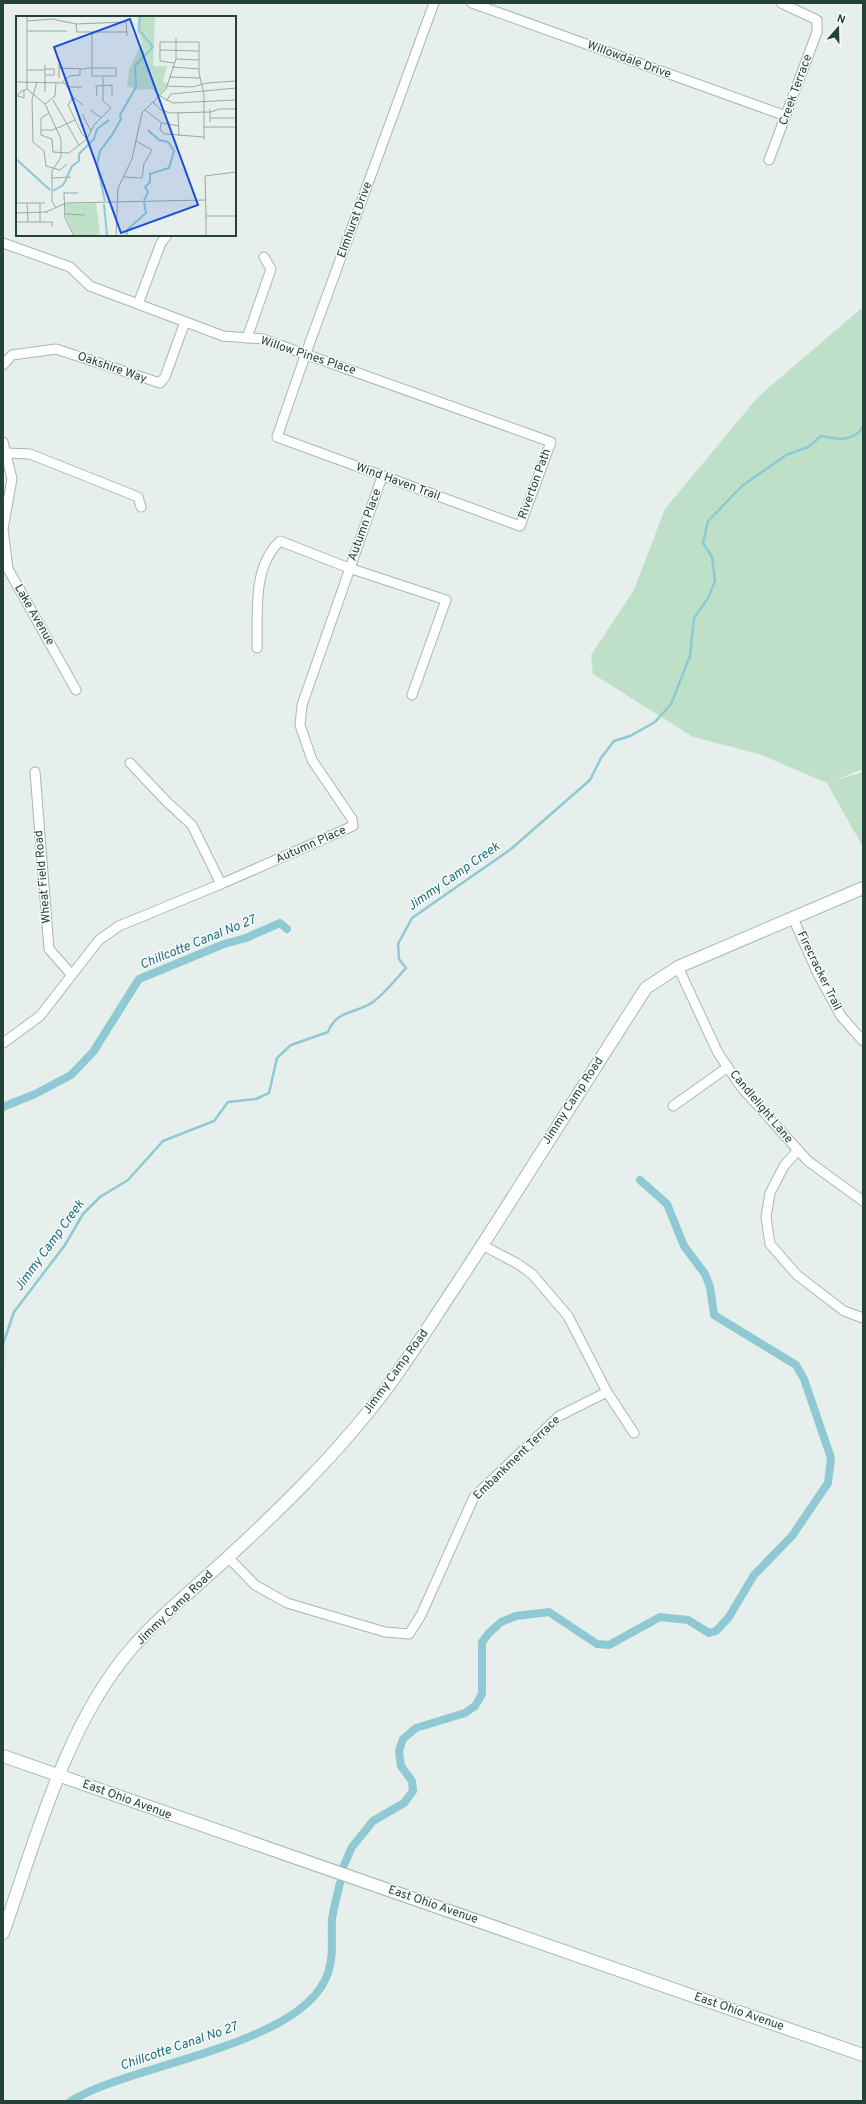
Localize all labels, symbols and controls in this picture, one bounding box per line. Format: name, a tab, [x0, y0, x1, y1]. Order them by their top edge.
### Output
north arrow	[818, 8, 858, 48]
text: N	[835, 12, 847, 27]
inset map	[16, 16, 236, 236]
street label: Willowdale Drive	[585, 37, 673, 83]
street label: Creek Terrace	[776, 52, 816, 128]
street label: Elmhurst Drive	[334, 180, 376, 260]
street label: Willow Pines Place	[258, 333, 358, 379]
street label: Oakshire Way	[75, 349, 149, 387]
street label: Riverton Path	[515, 447, 555, 521]
street label: Wind Haven Trail	[354, 459, 442, 505]
street label: Autumn Place	[345, 487, 385, 563]
street label: Lake Avenue	[10, 582, 58, 648]
street label: Autumn Place	[273, 822, 349, 868]
street label: Wheat Field Road	[31, 830, 55, 924]
water label: Jimmy Camp Creek	[405, 839, 504, 915]
water label: Chillcotte Canal No 27	[138, 912, 260, 974]
street label: Firecracker Trail	[793, 929, 845, 1013]
street label: Jimmy Camp Road	[539, 1054, 607, 1148]
street label: Candlelight Lane	[726, 1067, 796, 1147]
water label: Jimmy Camp Creek	[12, 1197, 89, 1295]
street label: Jimmy Camp Road	[360, 1326, 432, 1418]
street label: Embankment Terrace	[470, 1412, 564, 1504]
street label: Jimmy Camp Road	[133, 1567, 217, 1649]
street label: East Ohio Avenue	[80, 1776, 174, 1824]
street label: East Ohio Avenue	[386, 1882, 480, 1928]
street label: East Ohio Avenue	[692, 1989, 786, 2035]
water label: Chillcotte Canal No 27	[118, 2019, 241, 2075]

